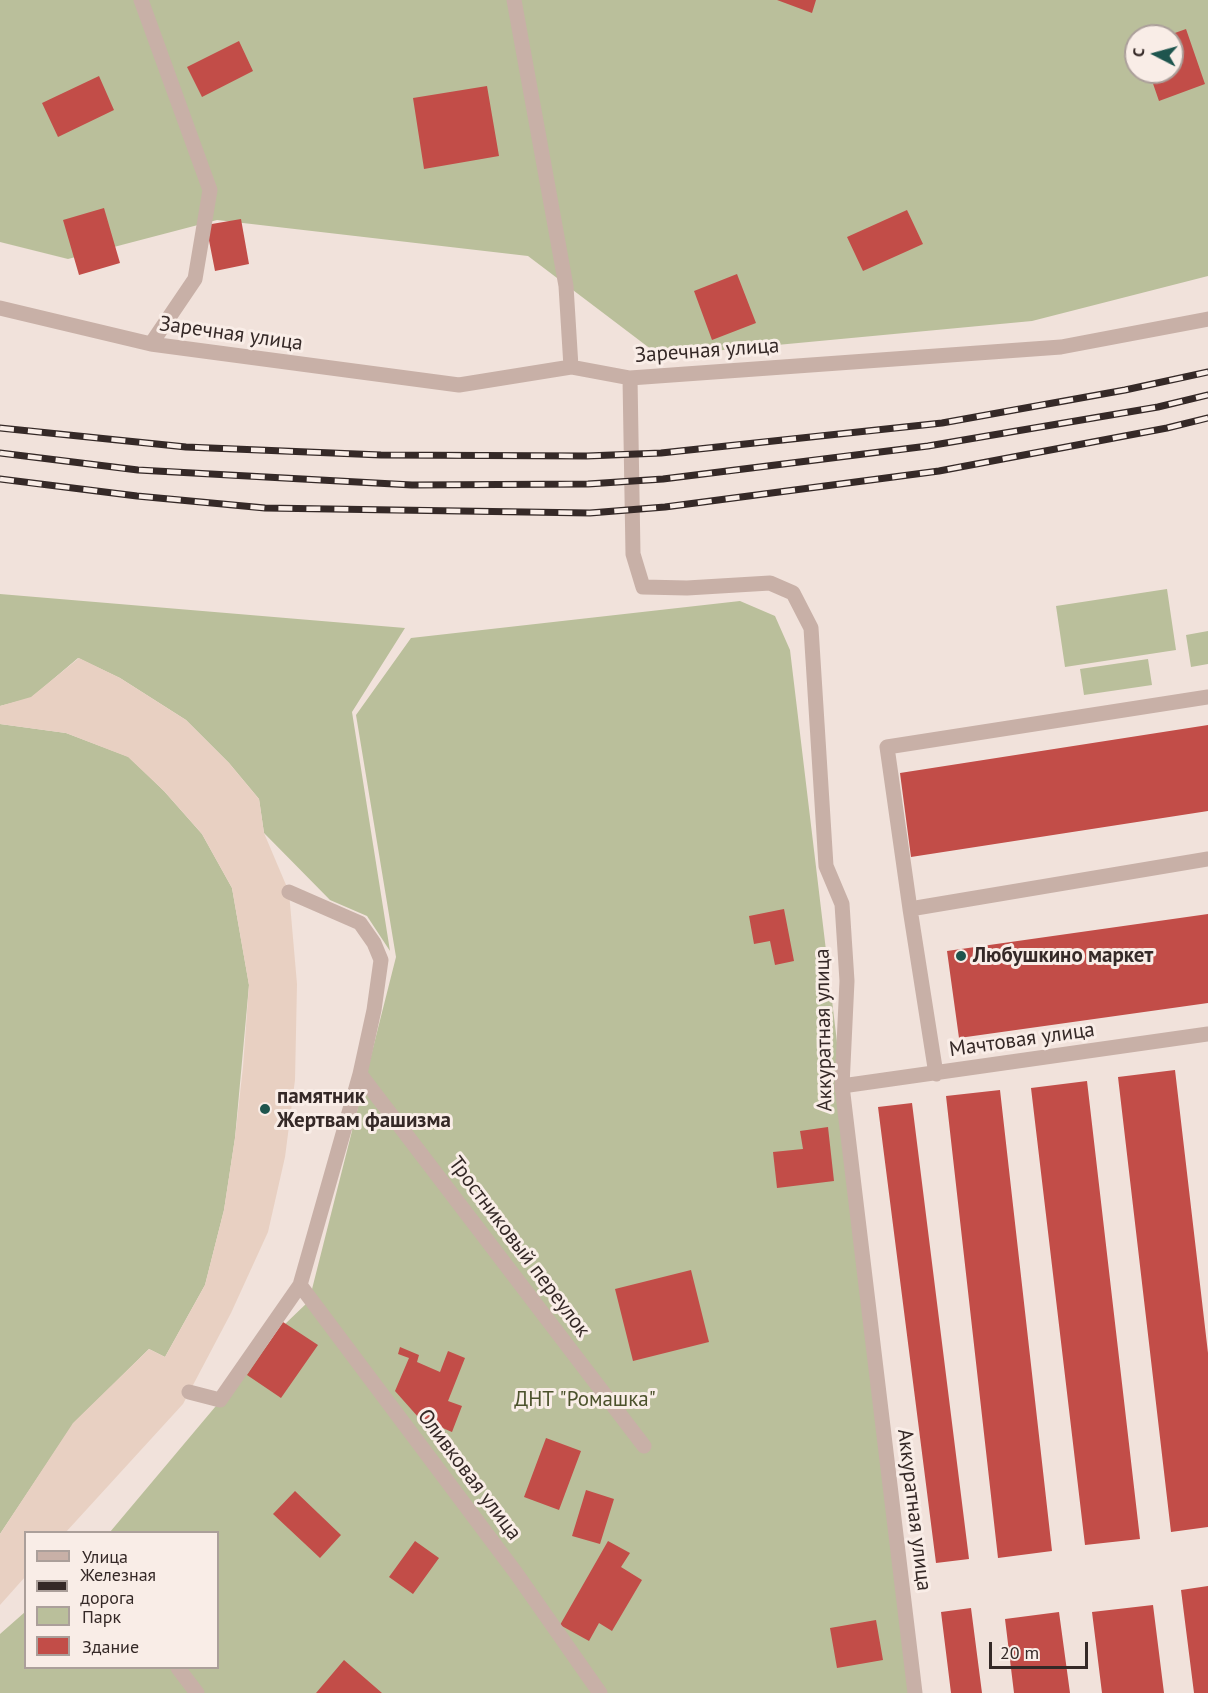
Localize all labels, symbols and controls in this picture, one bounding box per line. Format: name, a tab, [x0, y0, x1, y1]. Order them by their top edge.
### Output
north arrow	[1124, 24, 1184, 84]
text: С	[1128, 47, 1149, 58]
street label: Заречная улица	[158, 311, 304, 357]
street label: Заречная улица	[634, 333, 780, 369]
place label: Любушкино маркет	[973, 943, 1153, 969]
street label: Аккуратная улица	[810, 948, 838, 1112]
marker: Любушкино маркет	[954, 949, 968, 963]
street label: Мачтовая улица	[948, 1017, 1096, 1063]
place label: памятник Жертвам фашизма	[277, 1084, 451, 1134]
marker: памятник Жертвам фашизма	[258, 1102, 272, 1116]
street label: Тростниковый переулок	[443, 1152, 595, 1342]
park label: ДНТ "Ромашка"	[514, 1387, 656, 1413]
street label: Оливковая улица	[412, 1405, 526, 1545]
street label: Аккуратная улица	[892, 1428, 936, 1592]
legend	[24, 1531, 219, 1669]
text: Улица	[82, 1545, 128, 1568]
text: Железная дорога	[80, 1563, 156, 1609]
text: Парк	[82, 1605, 121, 1628]
scale bar	[992, 1630, 1091, 1668]
text: Здание	[82, 1635, 139, 1658]
text: 20 m	[1000, 1641, 1039, 1664]

